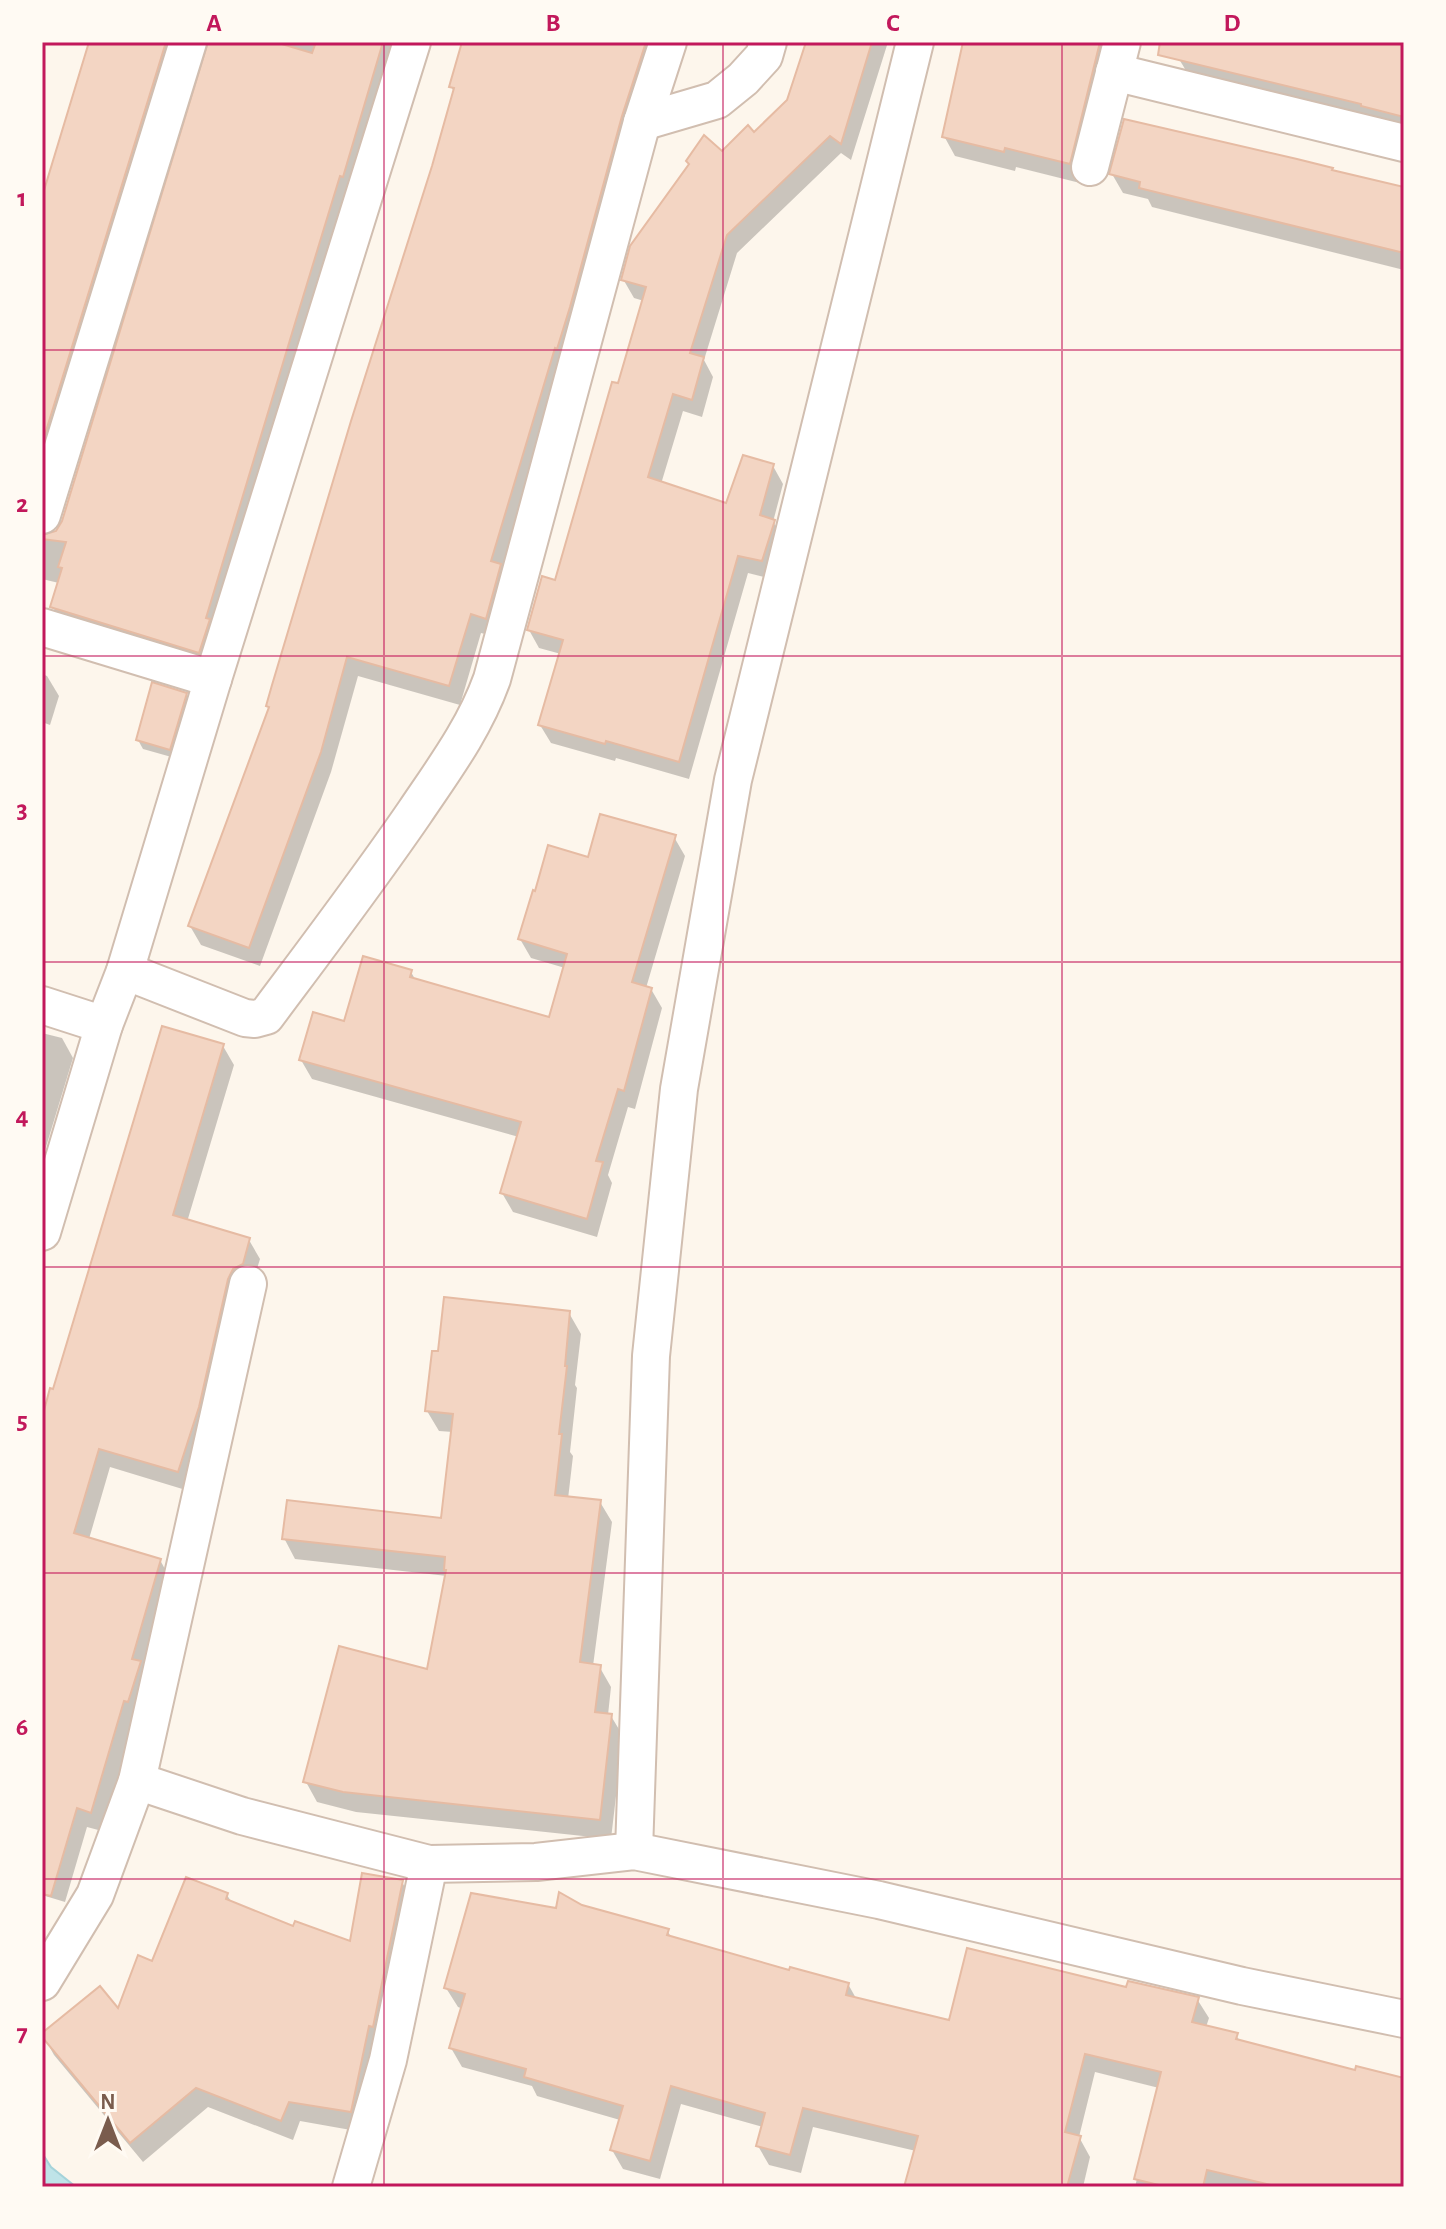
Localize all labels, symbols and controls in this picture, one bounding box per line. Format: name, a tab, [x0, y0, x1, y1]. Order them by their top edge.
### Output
text: A	[206, 10, 222, 36]
text: B	[545, 10, 561, 36]
text: C	[886, 10, 900, 36]
text: D	[1223, 10, 1241, 36]
text: 1	[17, 185, 27, 211]
text: 2	[16, 491, 28, 517]
text: 3	[16, 797, 28, 823]
text: 4	[15, 1103, 29, 1129]
text: 5	[16, 1408, 28, 1434]
text: 6	[16, 1714, 28, 1740]
text: 7	[16, 2020, 28, 2046]
north arrow	[68, 2081, 148, 2161]
text: N	[100, 2091, 116, 2113]

